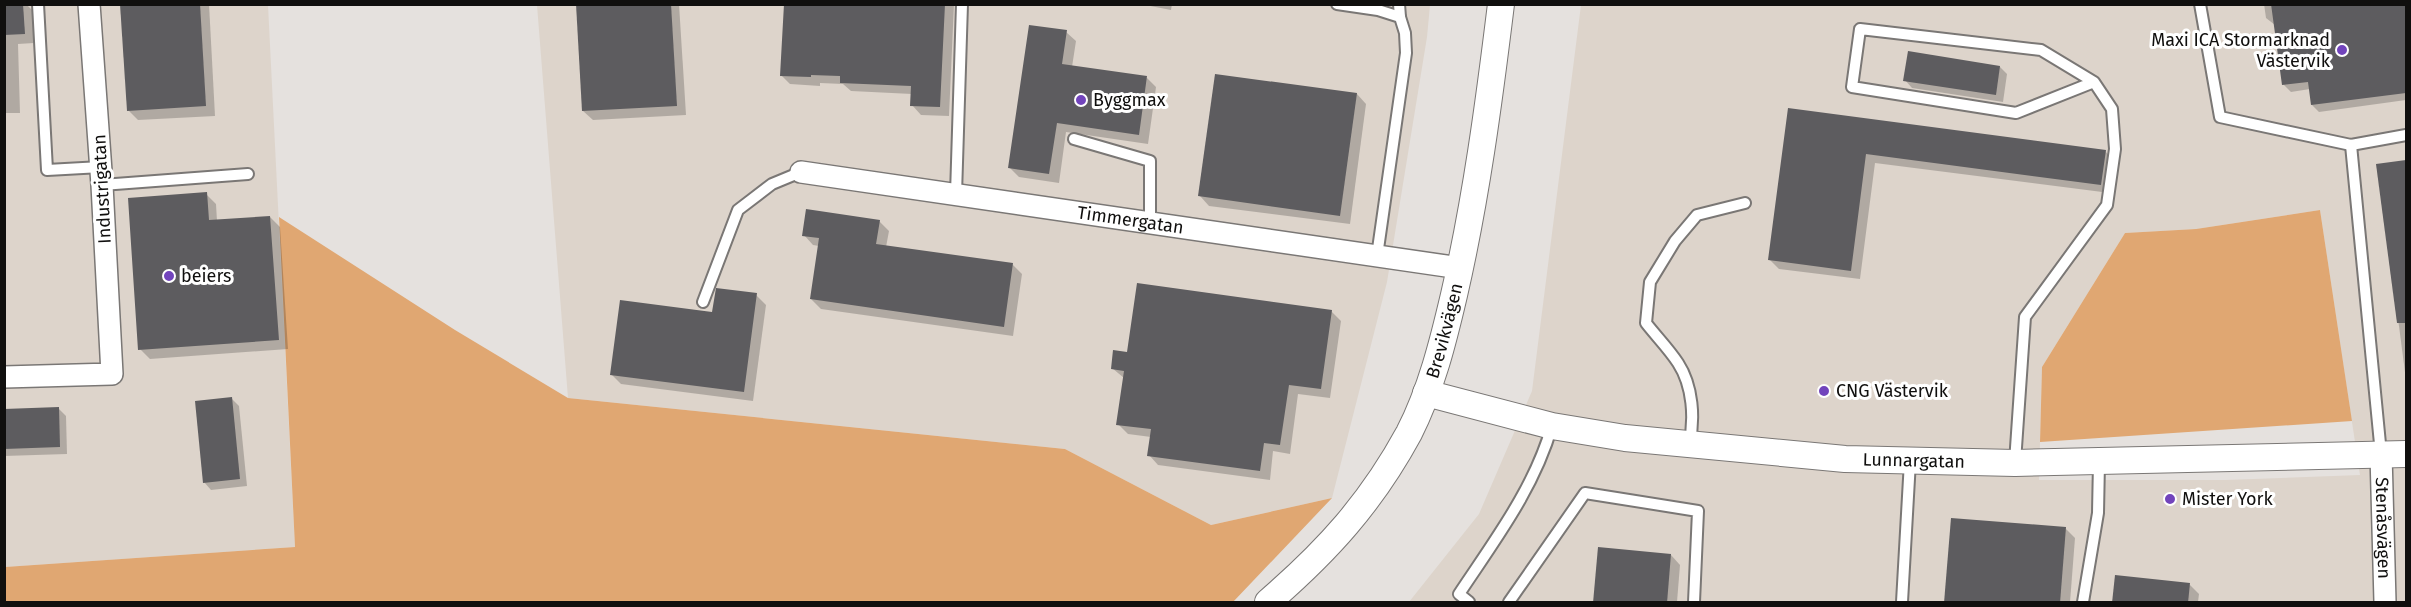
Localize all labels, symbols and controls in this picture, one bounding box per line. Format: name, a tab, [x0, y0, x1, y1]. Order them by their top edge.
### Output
place label: Maxi ICA Stormarknad Västervik	[2151, 29, 2331, 72]
marker: Maxi ICA Stormarknad Västervik	[2335, 43, 2349, 57]
place label: Byggmax	[1093, 89, 1166, 111]
marker: Byggmax	[1074, 93, 1088, 107]
street label: Industrigatan	[88, 134, 116, 244]
street label: Timmergatan	[1076, 201, 1185, 239]
place label: beiers	[181, 265, 231, 287]
marker: beiers	[162, 269, 176, 283]
street label: Brevikvägen	[1421, 281, 1467, 381]
place label: CNG Västervik	[1836, 380, 1949, 402]
marker: CNG Västervik	[1817, 384, 1831, 398]
street label: Lunnargatan	[1862, 448, 1965, 473]
street label: Stenåsvägen	[2371, 477, 2395, 579]
place label: Mister York	[2182, 488, 2274, 510]
marker: Mister York	[2163, 492, 2177, 506]

